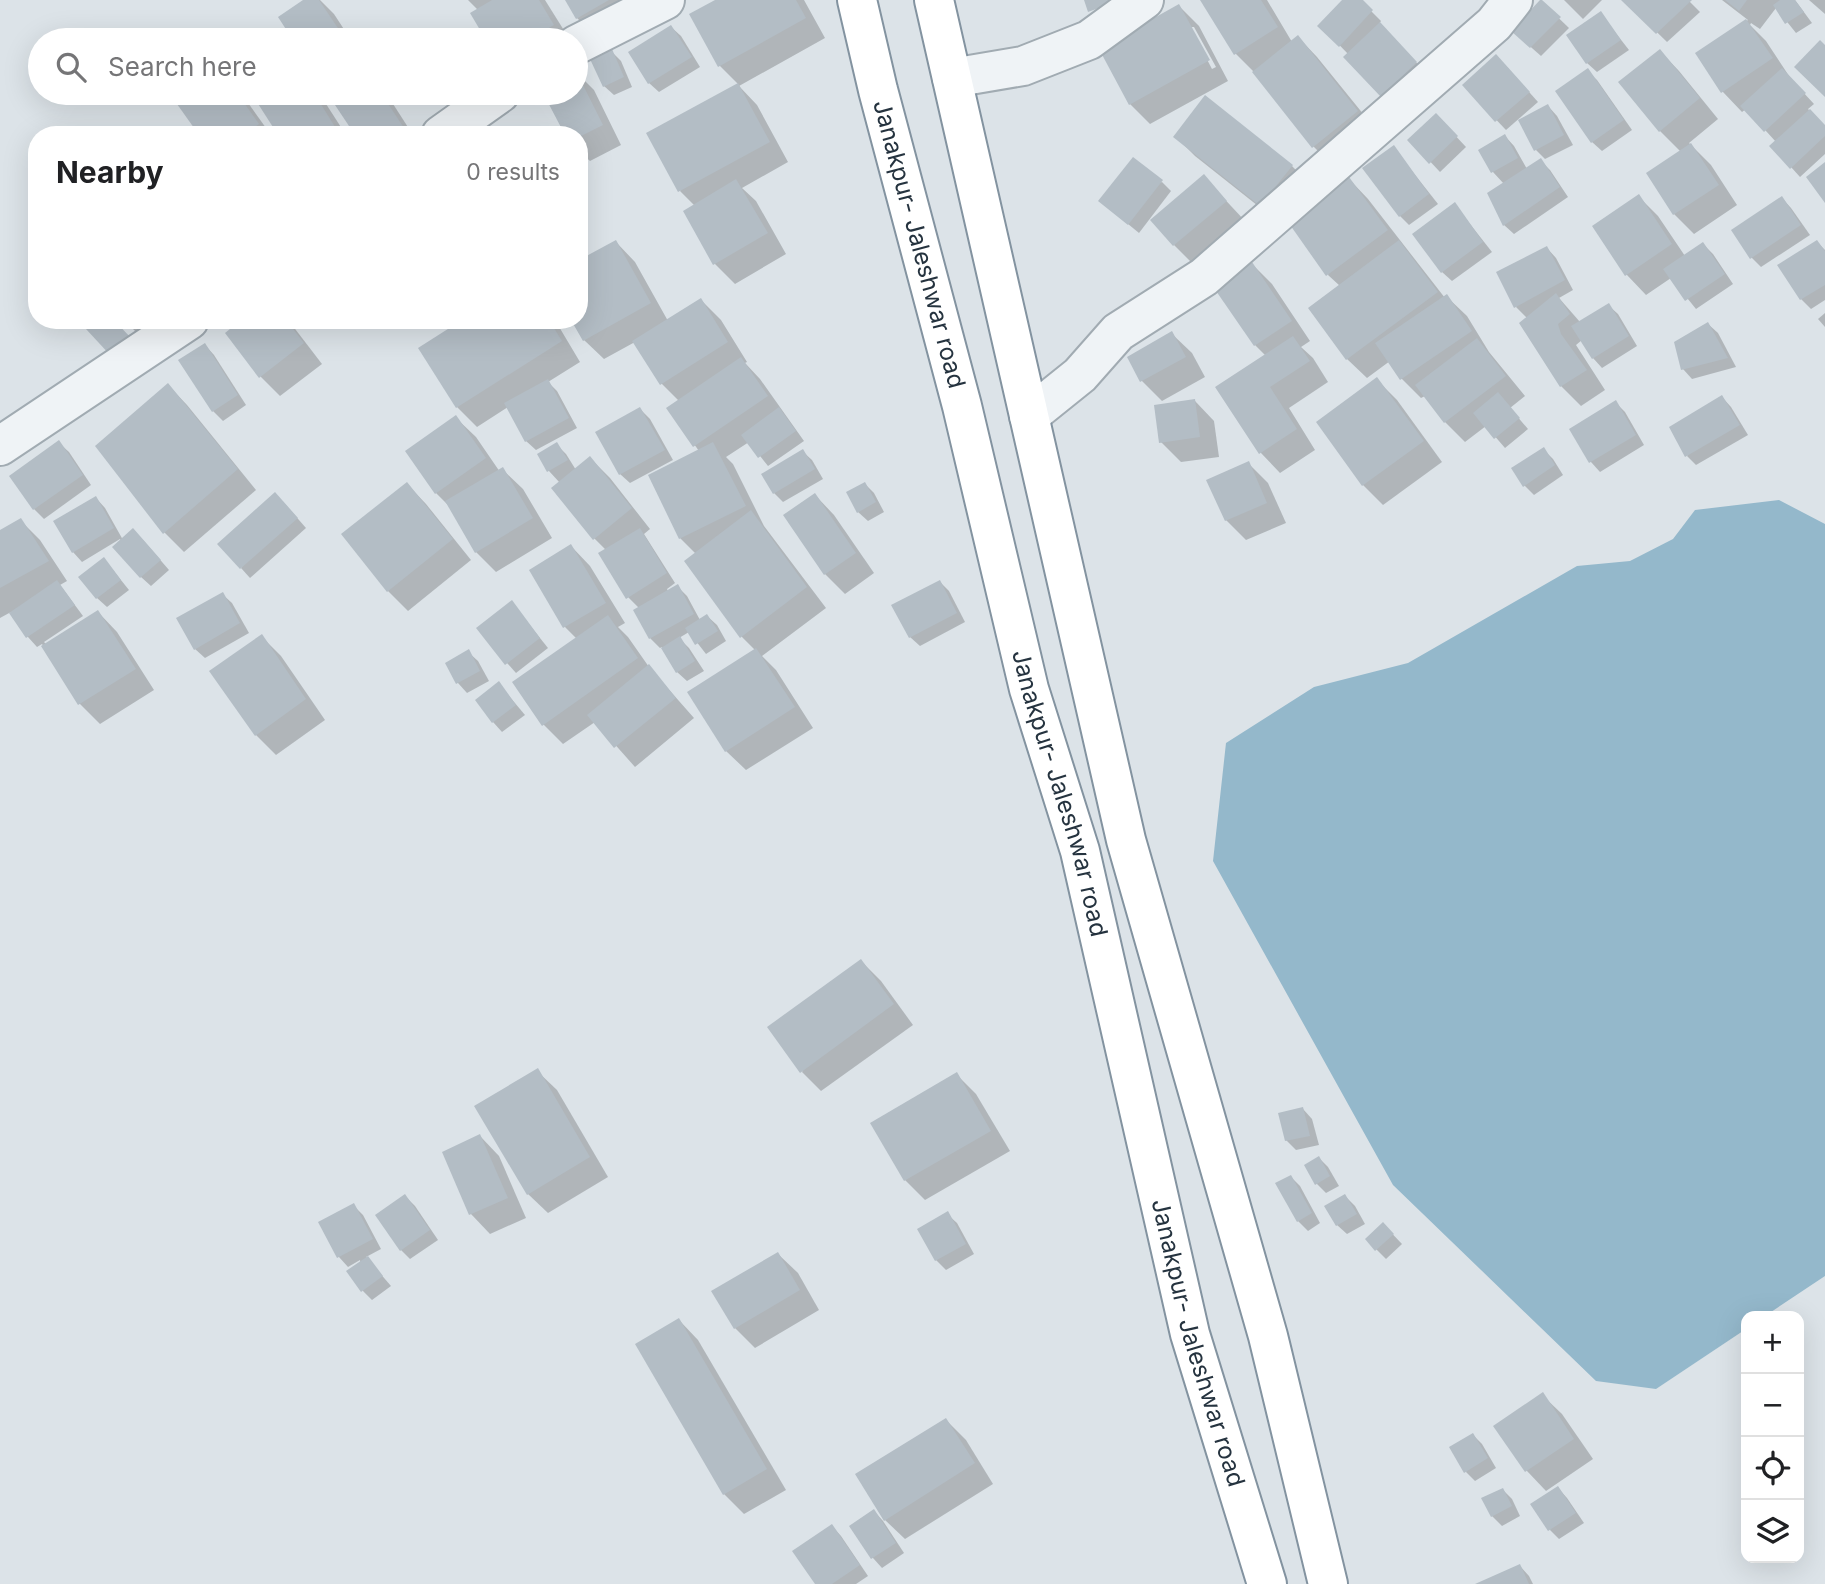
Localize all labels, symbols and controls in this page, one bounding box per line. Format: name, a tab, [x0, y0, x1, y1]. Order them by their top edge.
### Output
search box	[28, 28, 588, 105]
icon: search	[52, 48, 90, 86]
text: Search here	[108, 51, 257, 82]
street label: Janakpur- Jaleshwar road	[867, 97, 972, 391]
text: Nearby	[56, 154, 164, 190]
text: 0 results	[466, 158, 560, 186]
street label: Janakpur- Jaleshwar road	[1006, 647, 1114, 939]
street label: Janakpur- Jaleshwar road	[1146, 1196, 1251, 1490]
map controls	[1741, 1311, 1804, 1563]
button: +	[1741, 1311, 1804, 1374]
button: −	[1741, 1374, 1804, 1437]
button: locate	[1741, 1437, 1804, 1500]
button: layers	[1741, 1500, 1804, 1563]

